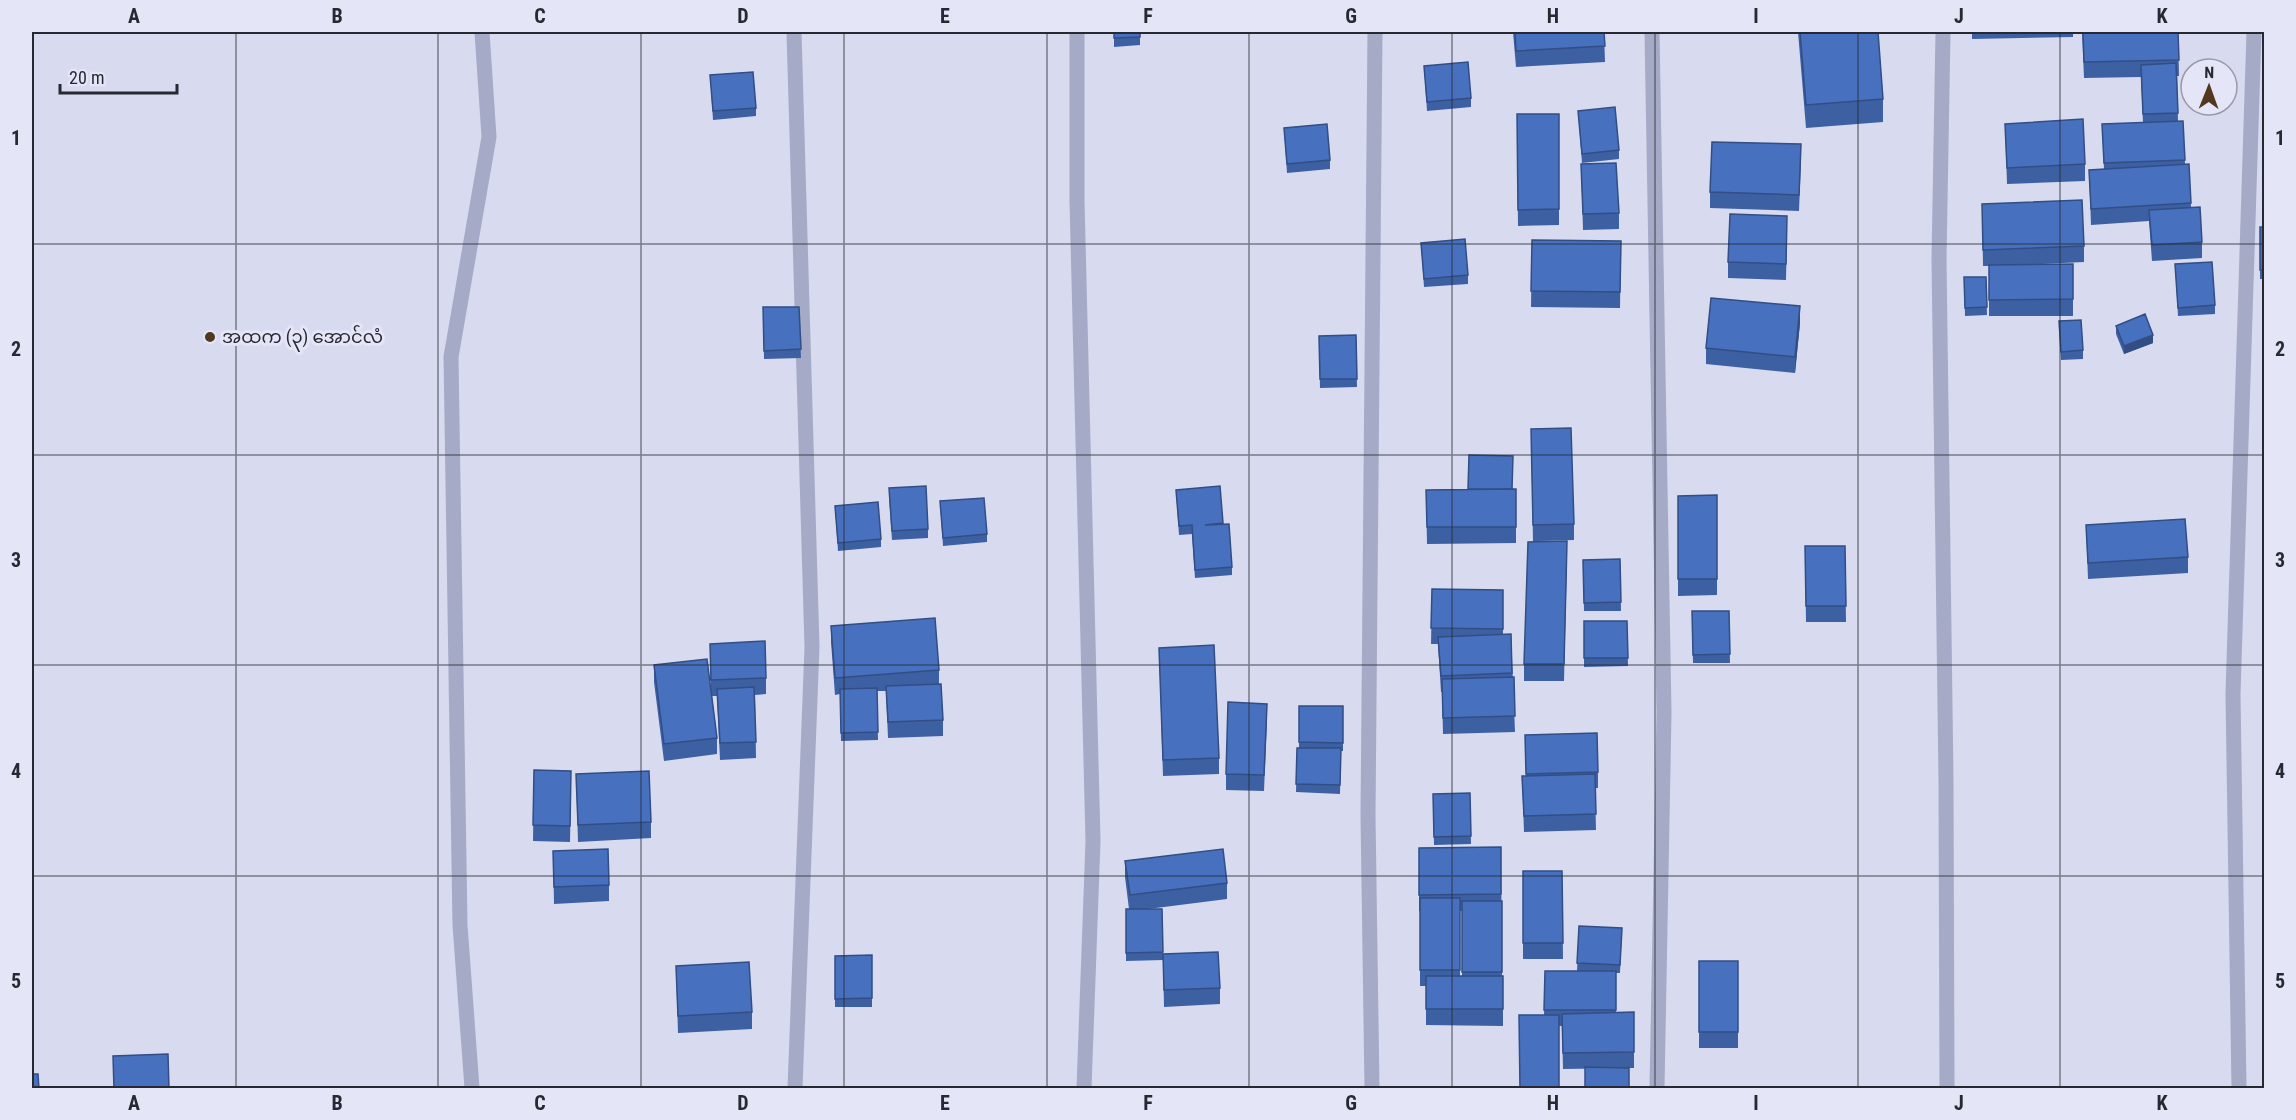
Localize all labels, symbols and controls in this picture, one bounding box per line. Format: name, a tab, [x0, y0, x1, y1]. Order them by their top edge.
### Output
text: A	[128, 4, 140, 28]
text: B	[331, 4, 343, 28]
text: C	[534, 4, 546, 28]
text: D	[737, 4, 749, 28]
text: E	[940, 4, 950, 28]
text: F	[1143, 4, 1153, 28]
text: G	[1345, 4, 1357, 28]
text: H	[1547, 4, 1559, 28]
text: I	[1753, 4, 1759, 28]
text: J	[1954, 4, 1964, 28]
text: K	[2156, 4, 2168, 28]
scale bar	[60, 57, 177, 95]
north arrow	[2179, 57, 2239, 117]
text: N	[2204, 63, 2214, 82]
text: 20 m	[69, 67, 104, 88]
text: 1	[11, 126, 21, 150]
text: 1	[2275, 126, 2285, 150]
place label: အထက (၃) အောင်လံ	[222, 324, 383, 352]
marker: အထက (၃) အောင်လံ	[203, 330, 217, 344]
text: 2	[11, 337, 21, 361]
text: 2	[2275, 337, 2285, 361]
text: 3	[11, 548, 21, 572]
text: 3	[2275, 548, 2285, 572]
text: 4	[11, 759, 21, 783]
text: 4	[2275, 759, 2285, 783]
text: 5	[11, 969, 21, 993]
text: 5	[2275, 969, 2285, 993]
text: A	[128, 1091, 140, 1115]
text: B	[331, 1091, 343, 1115]
text: C	[534, 1091, 546, 1115]
text: D	[737, 1091, 749, 1115]
text: E	[940, 1091, 950, 1115]
text: F	[1143, 1091, 1153, 1115]
text: G	[1345, 1091, 1357, 1115]
text: H	[1547, 1091, 1559, 1115]
text: I	[1753, 1091, 1759, 1115]
text: J	[1954, 1091, 1964, 1115]
text: K	[2156, 1091, 2168, 1115]

